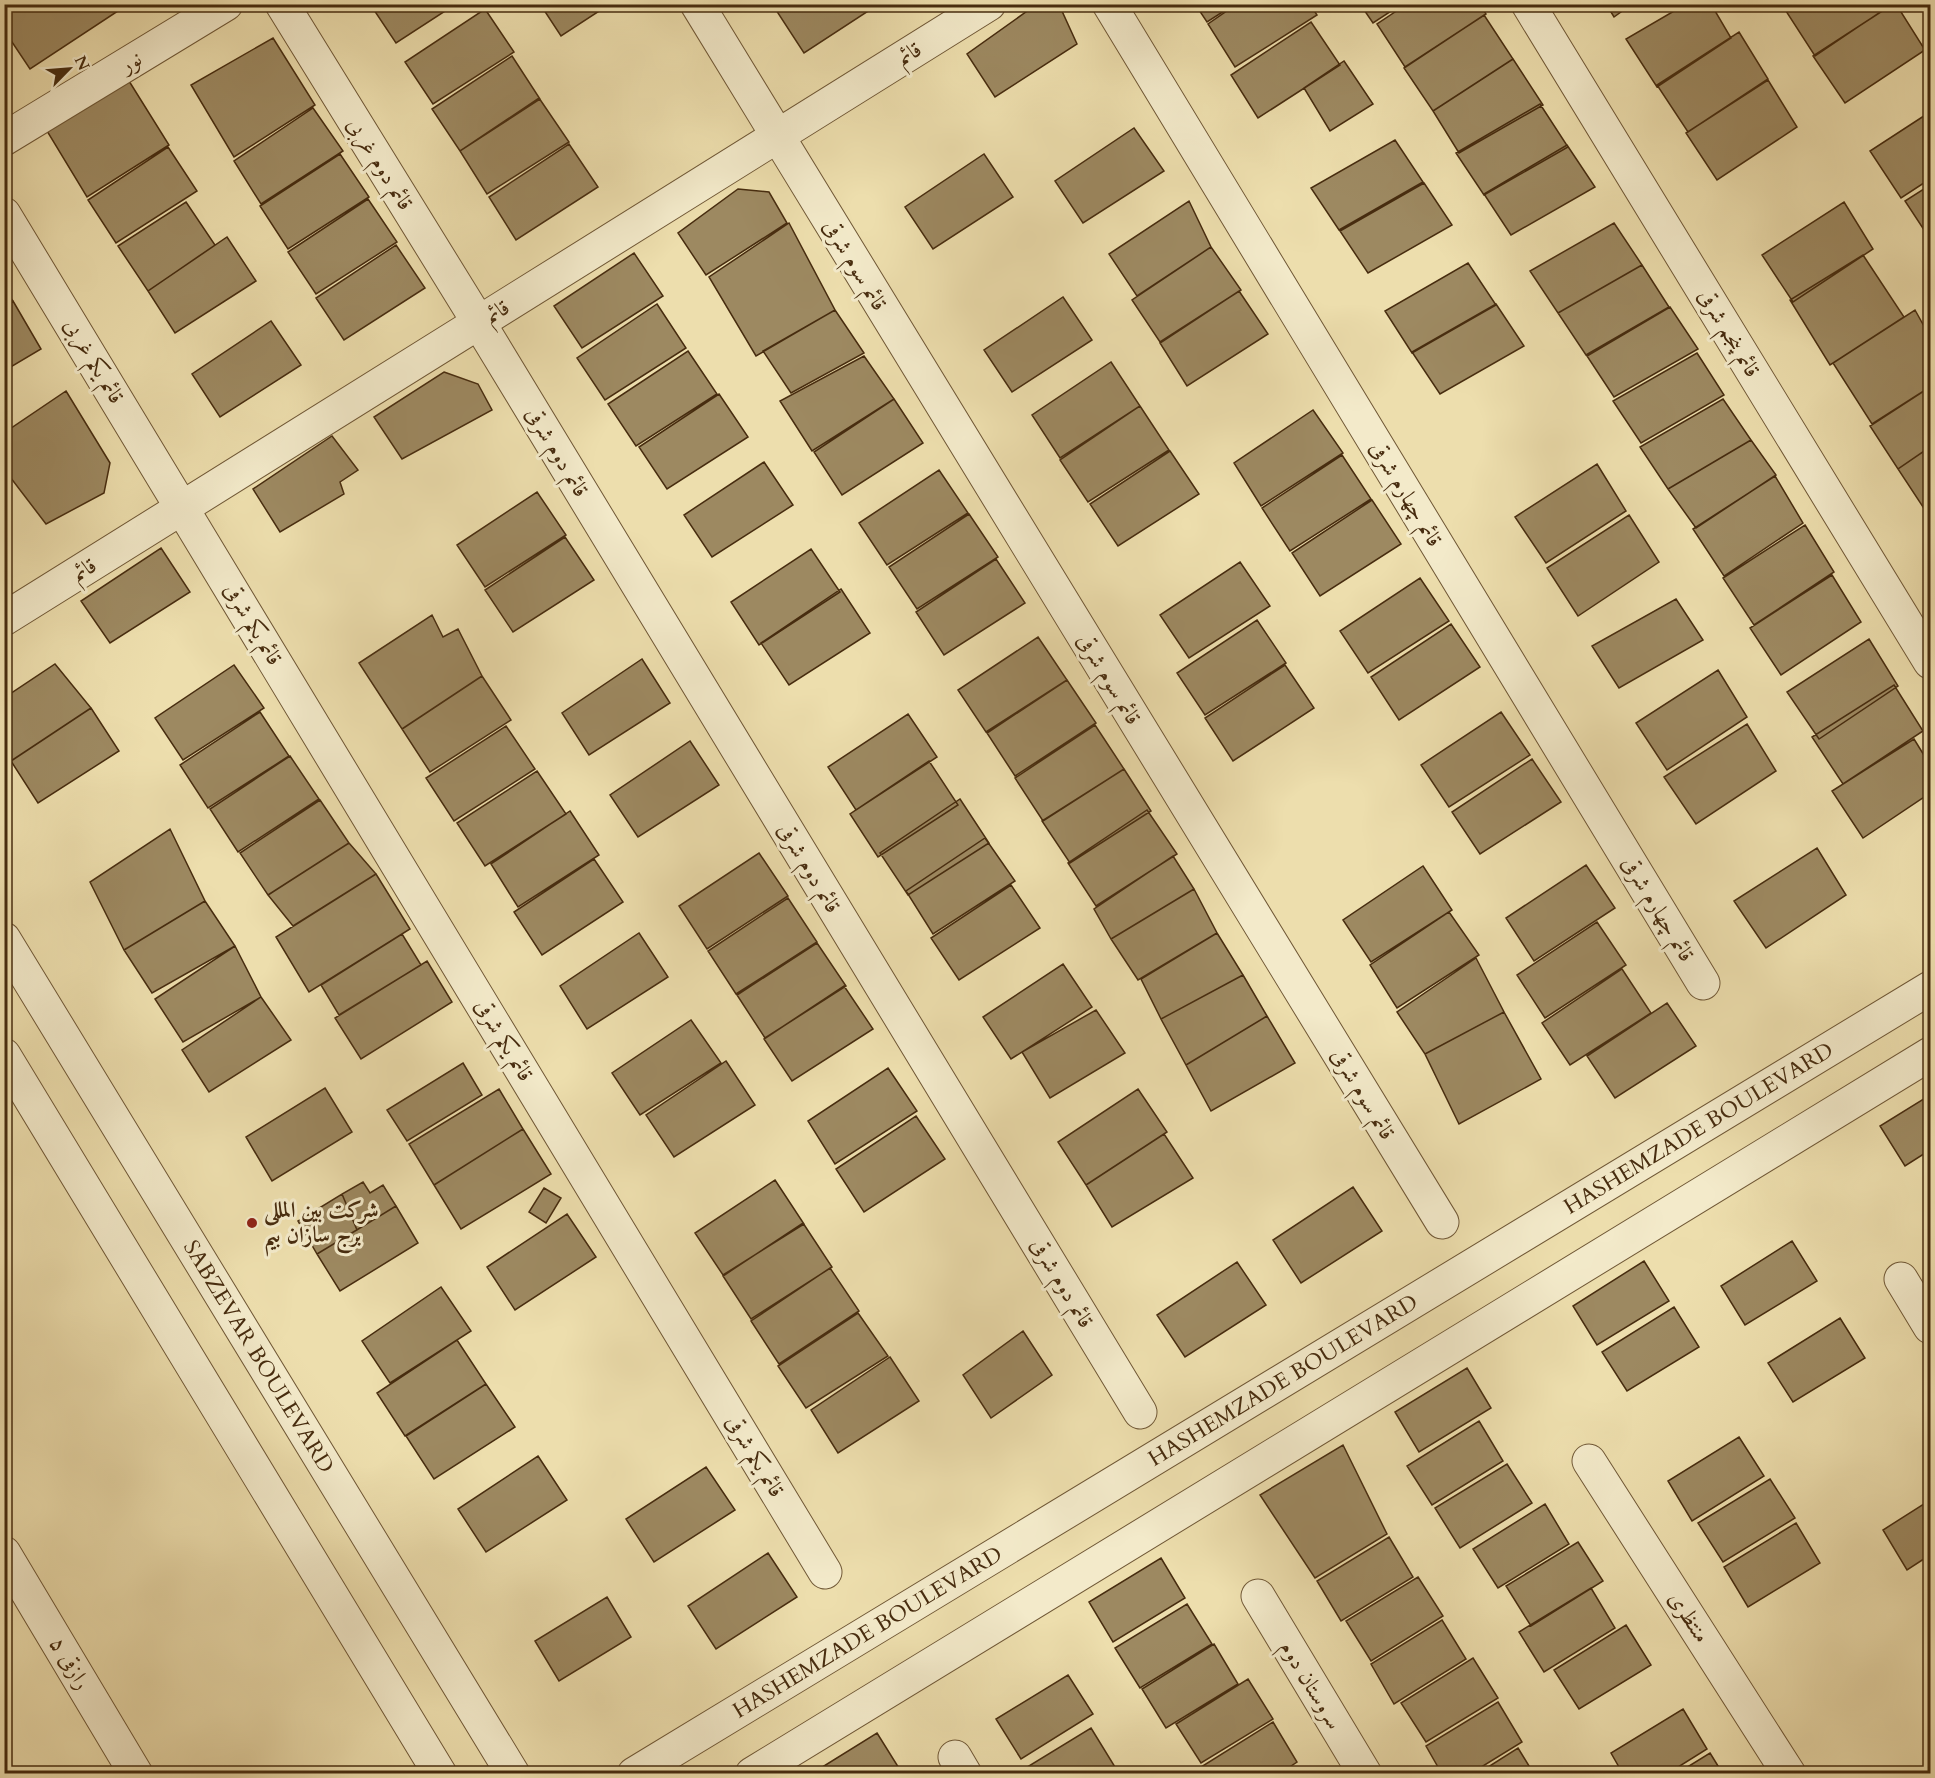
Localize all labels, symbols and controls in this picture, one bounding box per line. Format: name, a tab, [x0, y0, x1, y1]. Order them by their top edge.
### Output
street label: قائم	[891, 35, 930, 77]
north arrow	[39, 39, 99, 99]
street label: نور	[113, 44, 148, 81]
text: N	[69, 52, 95, 74]
street label: قائم دوم غربی	[336, 112, 420, 218]
street label: قائم سوم شرقی	[812, 214, 894, 318]
street label: قائم پنجم شرقی	[1687, 283, 1767, 385]
street label: قائم	[479, 293, 518, 335]
street label: قائم یکم غربی	[52, 313, 131, 412]
street label: قائم دوم شرقی	[515, 401, 596, 505]
street label: قائم چهارم شرقی	[1359, 435, 1449, 555]
street label: قائم	[66, 551, 105, 593]
street label: قائم یکم شرقی	[212, 577, 289, 673]
street label: قائم سوم شرقی	[1066, 628, 1148, 732]
street label: قائم دوم شرقی	[767, 817, 848, 921]
street label: قائم چهارم شرقی	[1611, 850, 1701, 970]
street label: قائم یکم شرقی	[463, 993, 540, 1089]
street label: HASHEMZADE BOULEVARD	[1558, 1035, 1839, 1222]
street label: قائم سوم شرقی	[1320, 1043, 1402, 1147]
place label: شرکت بین المللی برج سازان بیم	[263, 1195, 379, 1257]
marker: شرکت بین المللی برج سازان بیم	[245, 1216, 259, 1230]
street label: قائم دوم شرقی	[1020, 1232, 1101, 1336]
street label: SABZEVAR BOULEVARD	[176, 1234, 341, 1479]
street label: HASHEMZADE BOULEVARD	[1143, 1287, 1423, 1474]
street label: قائم یکم شرقی	[714, 1409, 791, 1505]
street label: HASHEMZADE BOULEVARD	[727, 1539, 1008, 1726]
street label: منتظری	[1661, 1585, 1717, 1649]
street label: رازقی ۵	[43, 1631, 97, 1695]
street label: سروستان دوم	[1269, 1635, 1349, 1737]

